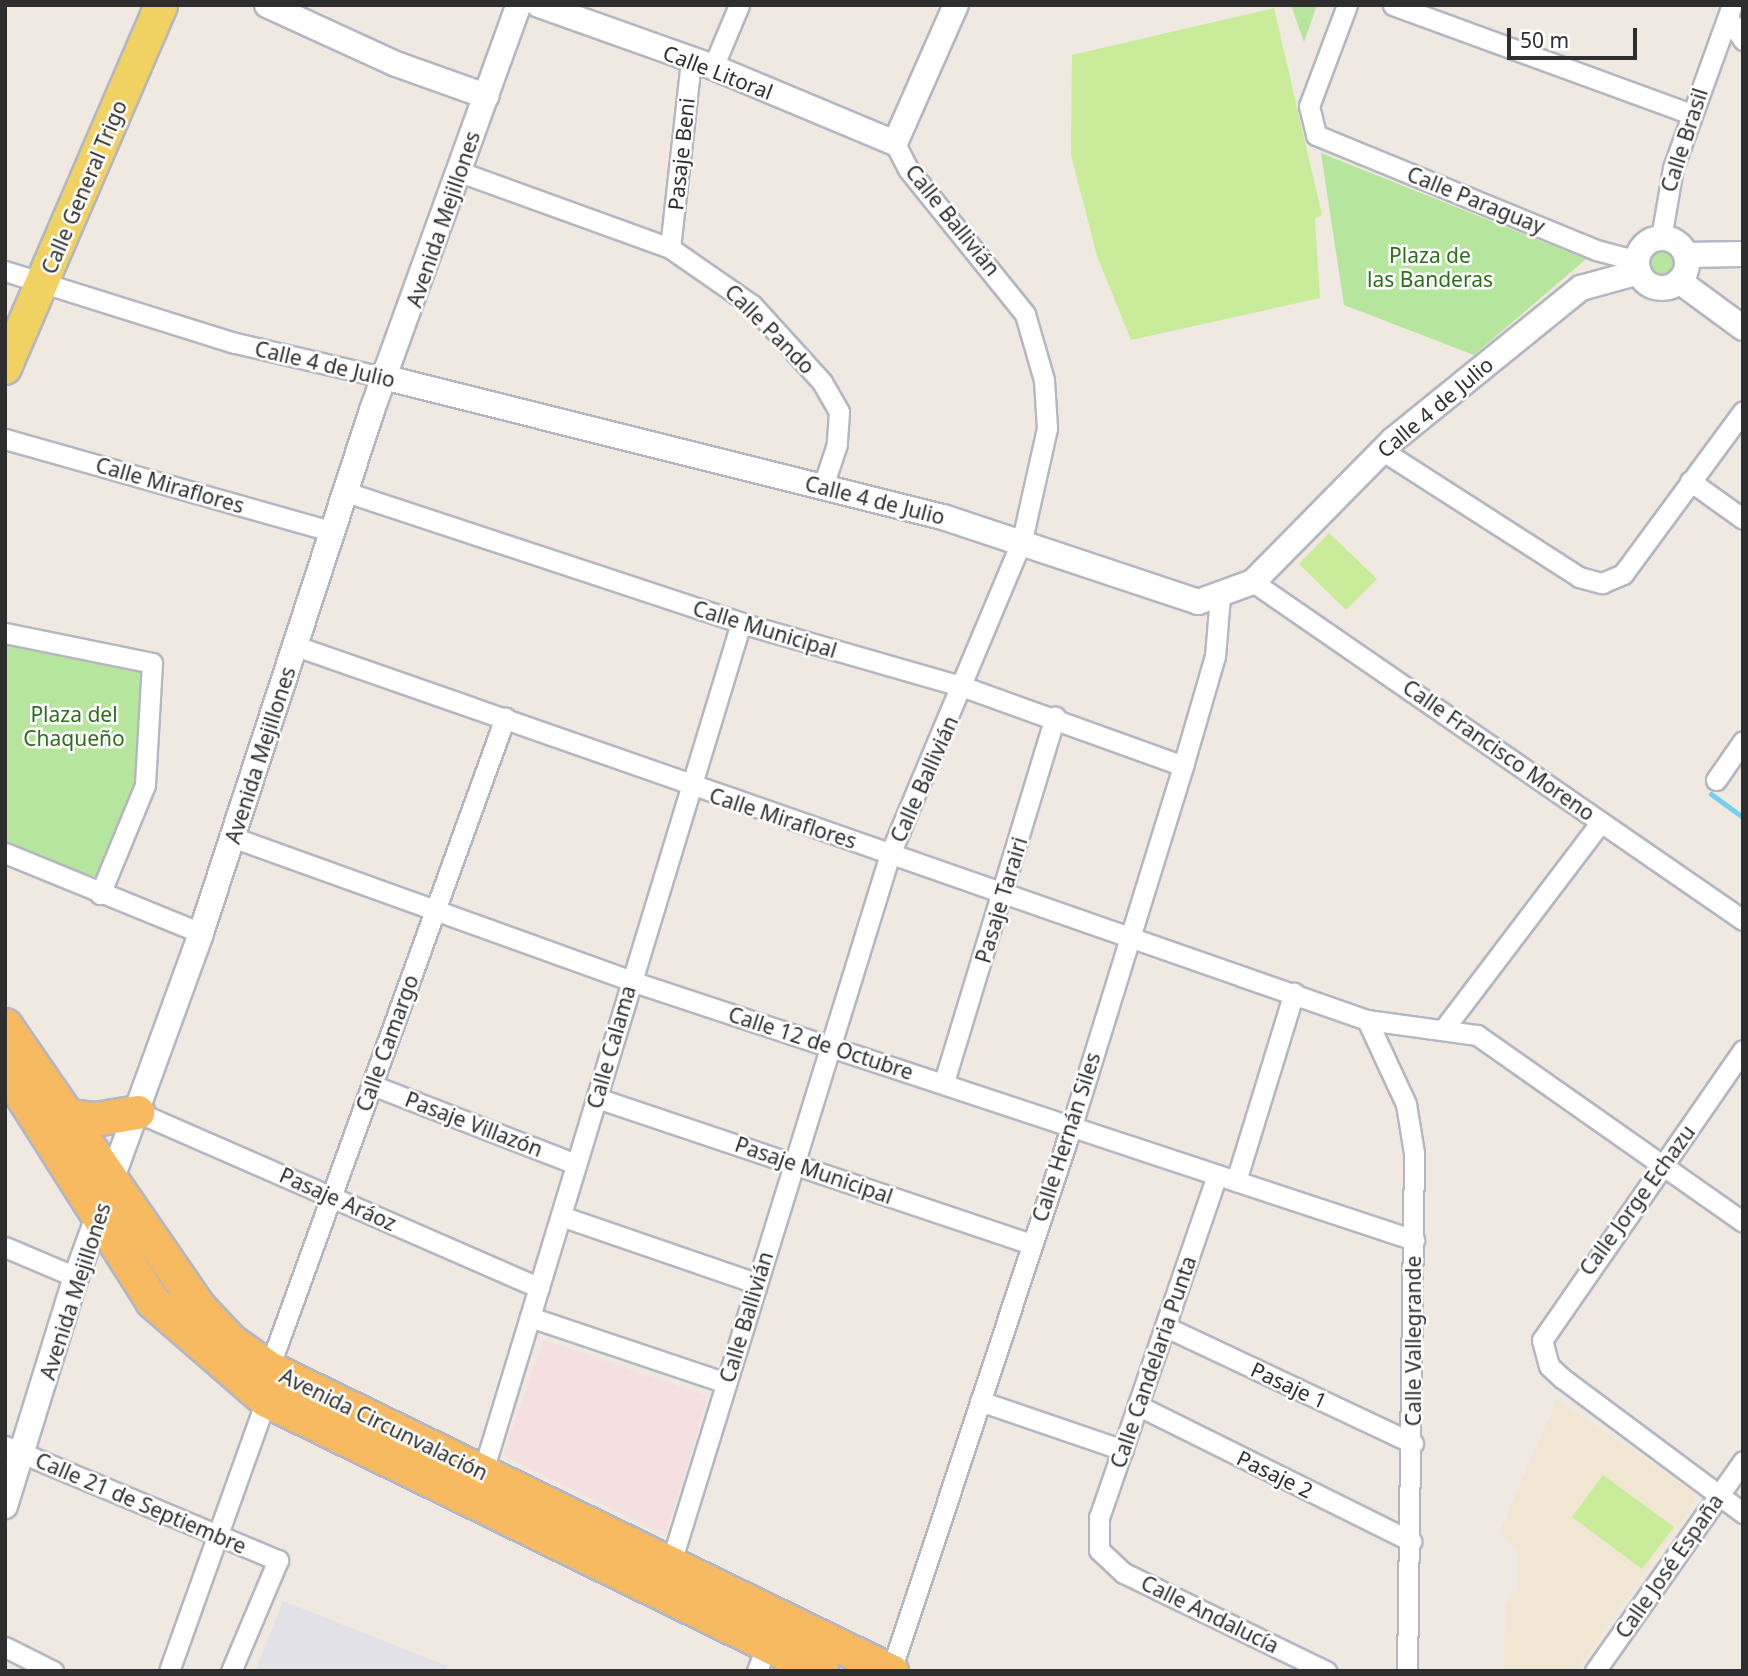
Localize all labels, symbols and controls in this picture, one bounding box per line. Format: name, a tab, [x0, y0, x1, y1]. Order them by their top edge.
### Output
scale bar	[1510, 14, 1640, 58]
text: 50 m	[1520, 26, 1569, 54]
street label: Calle Litoral	[660, 40, 776, 104]
street label: Calle Brasil	[1655, 85, 1713, 195]
street label: Calle General Trigo	[36, 96, 132, 278]
street label: Pasaje Beni	[663, 97, 699, 211]
street label: Avenida Mejillones	[401, 128, 485, 310]
street label: Calle Ballivián	[901, 159, 1005, 281]
street label: Calle Paraguay	[1404, 161, 1548, 239]
park label: Plaza de las Banderas	[1367, 242, 1493, 292]
street label: Calle Pando	[720, 279, 820, 379]
street label: Calle 4 de Julio	[252, 336, 398, 392]
street label: Calle 4 de Julio	[1372, 351, 1498, 463]
street label: Calle Miraflores	[93, 452, 247, 518]
street label: Calle 4 de Julio	[803, 470, 947, 530]
street label: Calle Municipal	[690, 595, 840, 663]
street label: Avenida Mejillones	[219, 663, 301, 847]
street label: Calle Francisco Moreno	[1398, 674, 1600, 826]
park label: Plaza del Chaqueño	[23, 701, 125, 751]
street label: Calle Ballivián	[885, 712, 963, 846]
street label: Calle Miraflores	[706, 782, 860, 854]
street label: Pasaje Tarairi	[970, 834, 1032, 966]
street label: Calle Camargo	[351, 971, 423, 1115]
street label: Calle Calama	[581, 983, 641, 1111]
street label: Calle 12 de Octubre	[725, 1001, 917, 1085]
street label: Calle Hernán Siles	[1027, 1049, 1105, 1225]
street label: Pasaje Villazón	[402, 1086, 546, 1162]
street label: Calle Jorge Echazu	[1574, 1120, 1700, 1280]
street label: Pasaje Municipal	[732, 1131, 896, 1209]
street label: Pasaje Aráoz	[276, 1162, 400, 1236]
street label: Avenida Mejillones	[34, 1199, 116, 1383]
street label: Calle Ballivián	[714, 1248, 778, 1386]
street label: Calle Candelaria Punta	[1105, 1253, 1201, 1471]
street label: Calle Vallegrande	[1400, 1256, 1426, 1426]
street label: Pasaje 1	[1247, 1356, 1331, 1414]
street label: Avenida Circunvalación	[276, 1363, 492, 1485]
street label: Pasaje 2	[1233, 1445, 1317, 1503]
street label: Calle 21 de Septiembre	[32, 1447, 250, 1559]
street label: Calle José España	[1610, 1489, 1728, 1643]
street label: Calle Andalucía	[1137, 1570, 1283, 1658]

